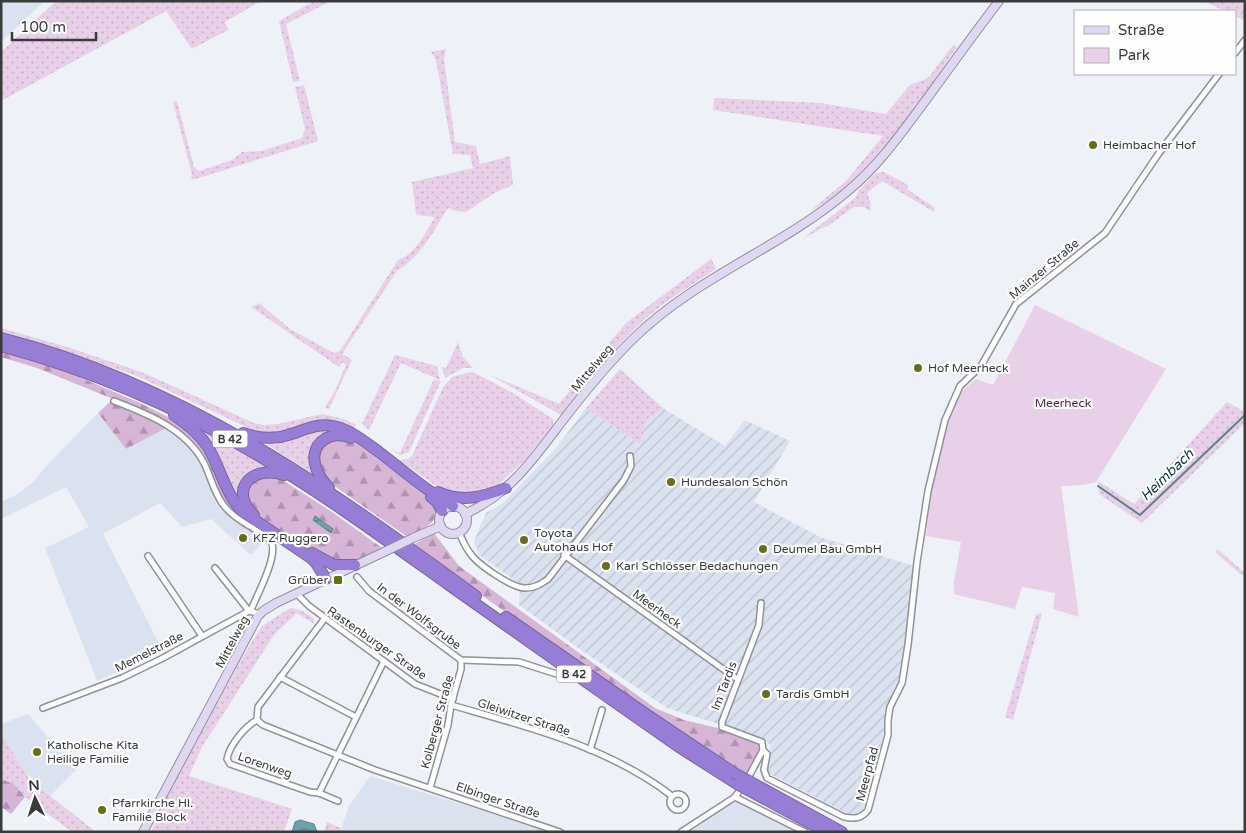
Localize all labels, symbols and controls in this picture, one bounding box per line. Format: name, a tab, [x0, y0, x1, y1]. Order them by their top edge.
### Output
scale bar	[12, 10, 96, 42]
legend	[1074, 10, 1236, 75]
text: 100 m	[20, 18, 66, 36]
text: Straße	[1118, 21, 1164, 39]
text: Park	[1118, 46, 1150, 64]
place label: Heimbacher Hof	[1103, 138, 1196, 152]
marker: Heimbacher Hof	[1087, 139, 1099, 151]
street label: Mainzer Straße	[1006, 236, 1082, 302]
street label: Mittelweg	[568, 342, 616, 394]
place label: Hof Meerheck	[928, 361, 1009, 375]
marker: Hof Meerheck	[912, 362, 924, 374]
park label: Meerheck	[1035, 396, 1092, 410]
road number: B 42	[212, 430, 248, 448]
water label: Heimbach	[1137, 445, 1197, 504]
place label: Hundesalon Schön	[681, 475, 788, 489]
marker: Hundesalon Schön	[665, 476, 677, 488]
place label: Toyota Autohaus Hof	[534, 526, 613, 554]
place label: KFZ Ruggero	[253, 531, 329, 545]
marker: KFZ Ruggero	[237, 532, 249, 544]
marker: Toyota Autohaus Hof	[518, 534, 530, 546]
place label: Deumel Bau GmbH	[773, 542, 882, 556]
marker: Deumel Bau GmbH	[757, 543, 769, 555]
place label: Karl Schlösser Bedachungen	[616, 559, 778, 573]
marker: Karl Schlösser Bedachungen	[600, 560, 612, 572]
place label: Grüber	[288, 573, 328, 587]
marker: Grüber	[332, 574, 344, 586]
street label: In der Wolfsgrube	[374, 580, 464, 652]
street label: Meerheck	[630, 587, 684, 632]
street label: Rastenburger Straße	[325, 603, 430, 683]
street label: Mittelweg	[212, 614, 252, 670]
street label: Memelstraße	[113, 629, 186, 675]
street label: Im Tardis	[708, 659, 740, 712]
road number: B 42	[556, 666, 592, 682]
street label: Kolberger Straße	[418, 673, 456, 770]
place label: Tardis GmbH	[776, 687, 850, 701]
marker: Tardis GmbH	[760, 688, 772, 700]
street label: Gleiwitzer Straße	[476, 695, 572, 739]
place label: Katholische Kita Heilige Familie	[47, 738, 139, 766]
street label: Meerpfad	[853, 745, 881, 803]
marker: Katholische Kita Heilige Familie	[31, 746, 43, 758]
street label: Lorenweg	[236, 749, 294, 781]
north arrow	[10, 773, 60, 823]
text: N	[28, 777, 40, 794]
street label: Elbinger Straße	[454, 779, 542, 821]
place label: Pfarrkirche Hl. Familie Block	[112, 796, 193, 824]
marker: Pfarrkirche Hl. Familie Block	[96, 804, 108, 816]

